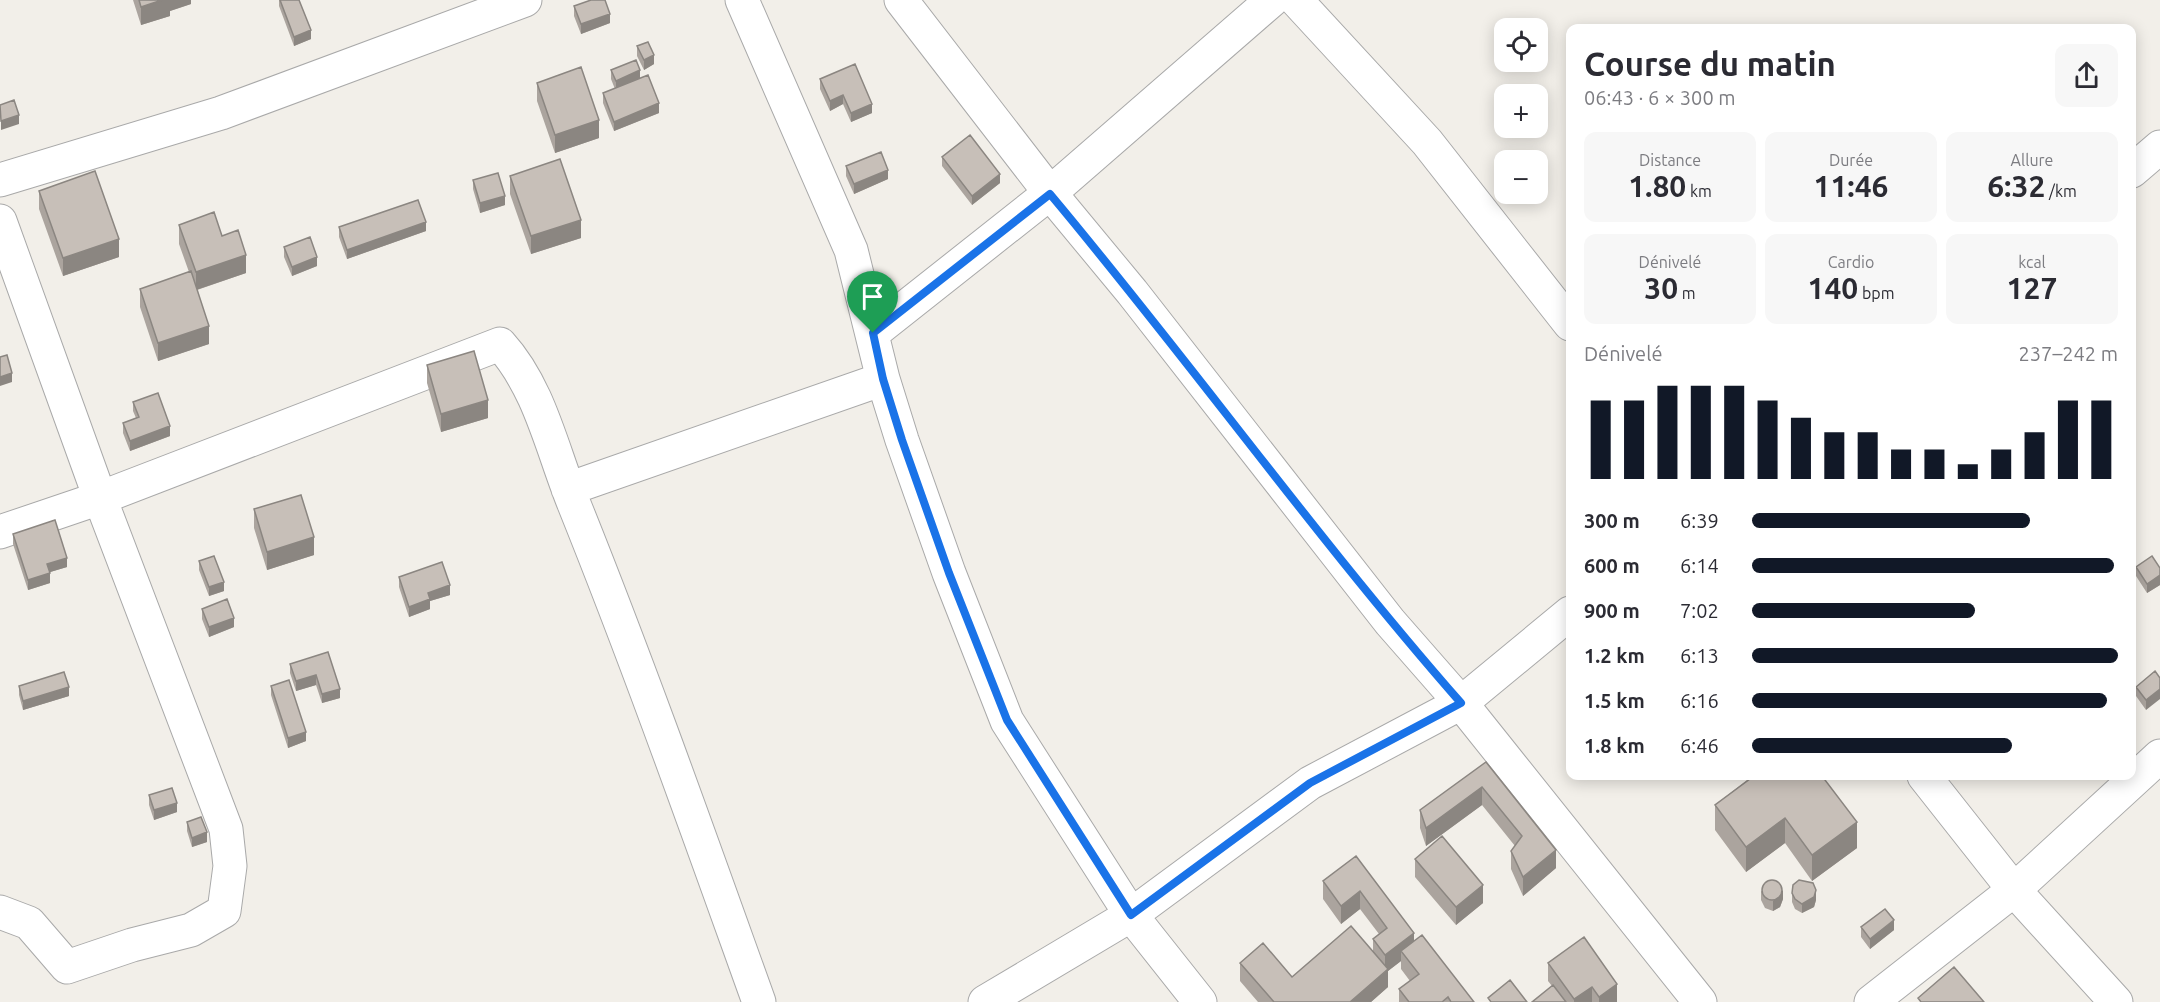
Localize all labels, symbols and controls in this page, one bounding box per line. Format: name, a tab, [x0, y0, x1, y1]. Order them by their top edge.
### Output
map controls	[1494, 18, 1548, 204]
button: locate	[1494, 18, 1548, 72]
button: share	[2055, 44, 2118, 107]
text: Course du matin	[1584, 45, 1836, 82]
button: +	[1494, 84, 1548, 138]
text: 06:43 · 6 × 300 m	[1584, 86, 1736, 109]
button: −	[1494, 150, 1548, 204]
text: Distance	[1639, 151, 1701, 169]
text: Durée	[1829, 151, 1873, 169]
text: Allure	[2011, 151, 2053, 169]
text: 1.80	[1628, 169, 1686, 203]
text: 11:46	[1813, 169, 1889, 203]
text: 6:32	[1987, 169, 2045, 203]
text: km	[1686, 182, 1712, 200]
text: /km	[2045, 182, 2077, 200]
text: Dénivelé	[1639, 253, 1701, 271]
text: Cardio	[1828, 253, 1874, 271]
text: kcal	[2018, 253, 2046, 271]
pin	[847, 271, 898, 333]
text: 30	[1644, 271, 1678, 305]
text: 140	[1808, 271, 1858, 305]
text: 127	[2007, 271, 2057, 305]
icon: arrive	[856, 280, 889, 313]
text: m	[1678, 284, 1696, 302]
text: bpm	[1858, 284, 1894, 302]
text: Dénivelé	[1584, 342, 1662, 365]
text: 237–242 m	[2019, 342, 2118, 365]
text: 300 m	[1584, 509, 1640, 532]
text: 6:39	[1680, 509, 1719, 532]
text: 600 m	[1584, 554, 1640, 577]
text: 6:14	[1680, 554, 1719, 577]
text: 900 m	[1584, 599, 1640, 622]
text: 7:02	[1680, 599, 1719, 622]
text: 1.2 km	[1584, 644, 1645, 667]
text: 6:13	[1680, 644, 1719, 667]
text: 1.5 km	[1584, 689, 1645, 712]
text: 6:16	[1680, 689, 1719, 712]
text: 1.8 km	[1584, 734, 1645, 757]
text: 6:46	[1680, 734, 1719, 757]

